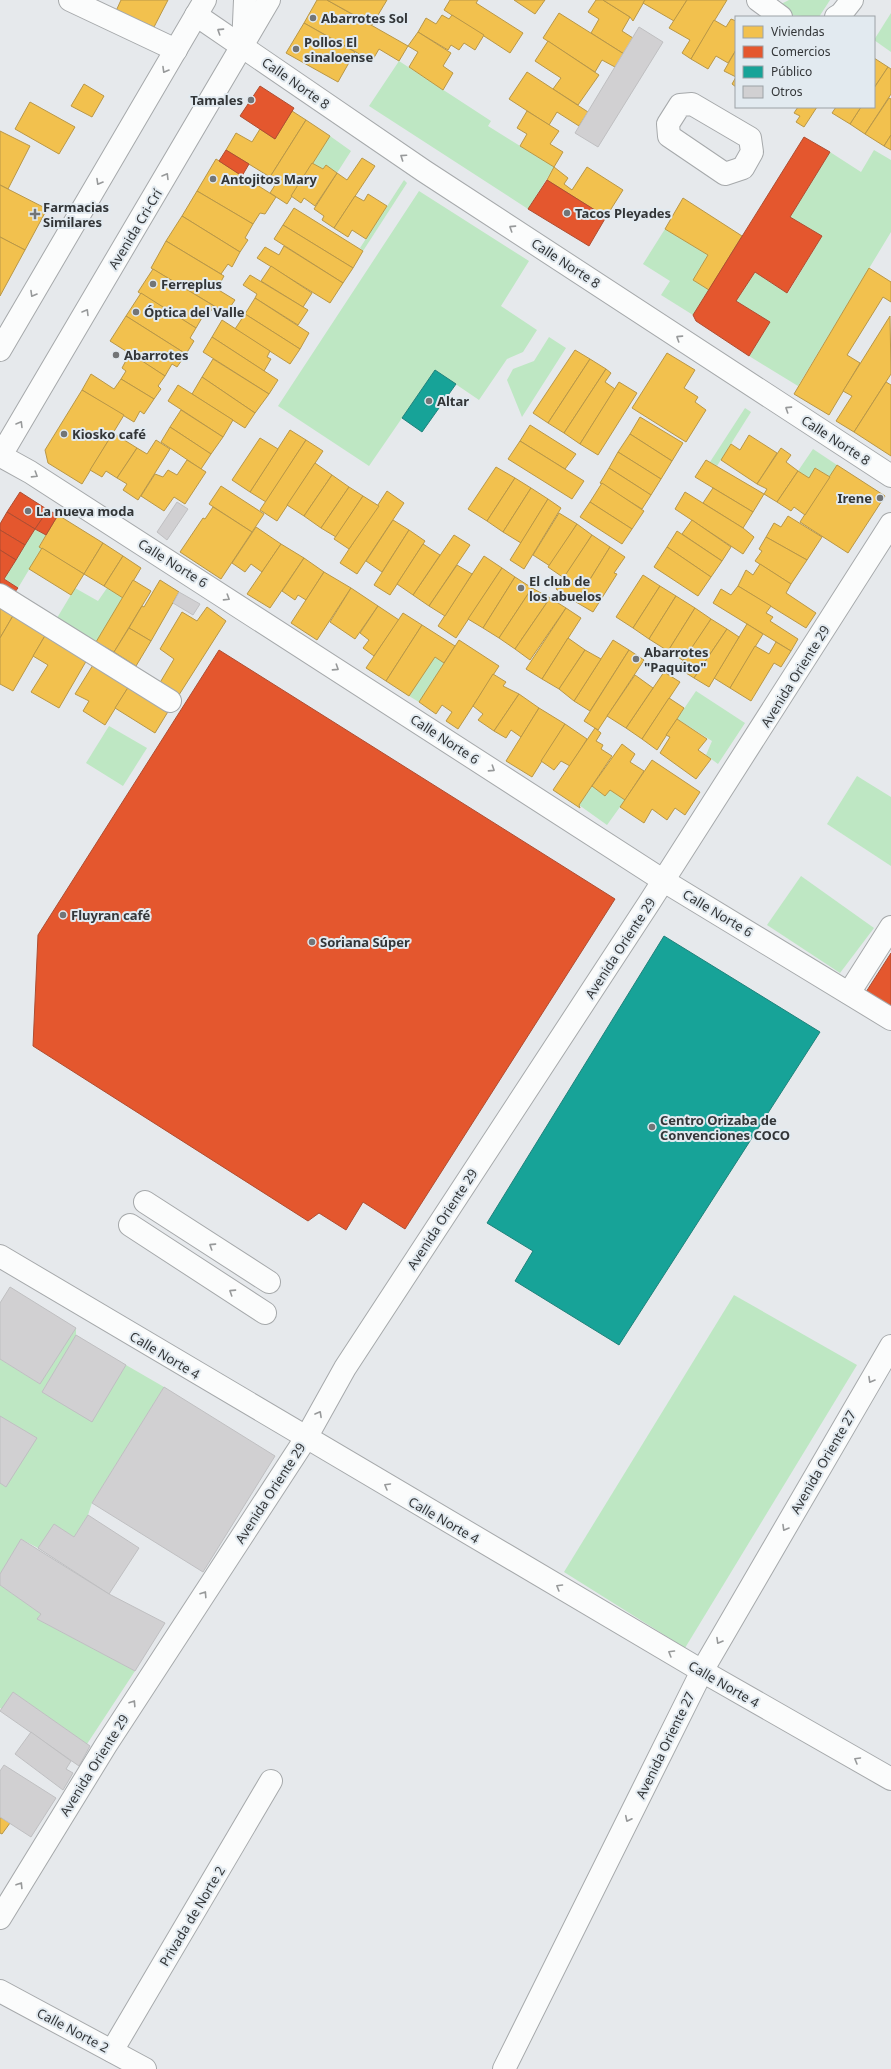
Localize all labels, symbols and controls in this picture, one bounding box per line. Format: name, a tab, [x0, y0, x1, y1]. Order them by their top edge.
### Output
place label: Abarrotes Sol	[321, 9, 408, 27]
marker: Abarrotes Sol	[308, 13, 318, 23]
legend	[735, 16, 875, 108]
text: Viviendas	[771, 23, 825, 40]
one-way arrow	[217, 29, 224, 36]
place label: Pollos El sinaloense	[304, 33, 373, 66]
text: Comercios	[771, 43, 831, 60]
marker: Pollos El sinaloense	[291, 44, 301, 54]
street label: Calle Norte 8	[259, 53, 333, 113]
text: Público	[771, 63, 812, 80]
one-way arrow	[162, 66, 169, 73]
text: Otros	[771, 83, 803, 100]
place label: Tamales	[190, 91, 243, 109]
marker: Tamales	[246, 95, 256, 105]
one-way arrow	[400, 154, 407, 162]
place label: Antojitos Mary	[221, 170, 318, 188]
one-way arrow	[162, 173, 169, 180]
marker: Antojitos Mary	[208, 174, 218, 184]
one-way arrow	[96, 178, 103, 185]
street label: Avenida Cri-Crí	[104, 185, 166, 272]
place label: Farmacias Similares	[43, 198, 109, 231]
place label: Tacos Pleyades	[575, 204, 671, 222]
marker: Tacos Pleyades	[562, 208, 572, 218]
marker: Farmacias Similares	[30, 209, 40, 219]
one-way arrow	[509, 225, 516, 232]
street label: Calle Norte 8	[528, 234, 604, 292]
place label: Ferreplus	[161, 275, 222, 293]
marker: Ferreplus	[148, 279, 158, 289]
one-way arrow	[30, 290, 37, 297]
place label: Óptica del Valle	[144, 303, 245, 321]
marker: Óptica del Valle	[131, 307, 141, 317]
one-way arrow	[81, 309, 88, 316]
one-way arrow	[676, 335, 683, 342]
place label: Abarrotes	[124, 346, 188, 364]
marker: Abarrotes	[111, 350, 121, 360]
place label: Altar	[437, 392, 469, 410]
marker: Altar	[424, 396, 434, 406]
one-way arrow	[785, 406, 792, 414]
street label: Calle Norte 8	[798, 411, 874, 469]
one-way arrow	[15, 421, 22, 428]
place label: Kiosko café	[72, 425, 146, 443]
marker: Kiosko café	[59, 429, 69, 439]
one-way arrow	[31, 470, 38, 478]
place label: Irene	[837, 489, 872, 507]
marker: Irene	[875, 493, 885, 503]
place label: La nueva moda	[36, 502, 134, 520]
marker: La nueva moda	[23, 506, 33, 516]
street label: Calle Norte 6	[135, 534, 211, 592]
place label: El club de los abuelos	[529, 572, 602, 605]
marker: El club de los abuelos	[516, 583, 526, 593]
one-way arrow	[223, 593, 230, 600]
street label: Avenida Oriente 29	[756, 622, 834, 730]
place label: Abarrotes "Paquito"	[644, 643, 708, 676]
marker: Abarrotes "Paquito"	[631, 654, 641, 664]
one-way arrow	[332, 663, 339, 671]
street label: Calle Norte 6	[407, 710, 483, 768]
one-way arrow	[488, 765, 495, 772]
street label: Calle Norte 6	[680, 885, 756, 941]
street label: Avenida Oriente 29	[581, 894, 659, 1002]
place label: Fluyran café	[71, 906, 151, 924]
marker: Fluyran café	[58, 910, 68, 920]
place label: Soriana Súper	[320, 933, 410, 951]
marker: Soriana Súper	[307, 937, 317, 947]
place label: Centro Orizaba de Convenciones COCO	[660, 1111, 790, 1144]
marker: Centro Orizaba de Convenciones COCO	[647, 1122, 657, 1132]
street label: Avenida Oriente 29	[403, 1165, 481, 1273]
one-way arrow	[209, 1243, 216, 1251]
one-way arrow	[229, 1289, 236, 1297]
street label: Calle Norte 4	[127, 1327, 204, 1383]
one-way arrow	[869, 1376, 876, 1383]
street label: Avenida Oriente 27	[786, 1407, 860, 1517]
one-way arrow	[315, 1411, 322, 1418]
street label: Avenida Oriente 29	[231, 1439, 309, 1547]
one-way arrow	[384, 1484, 391, 1491]
street label: Calle Norte 4	[405, 1492, 483, 1548]
one-way arrow	[782, 1524, 789, 1532]
one-way arrow	[556, 1585, 564, 1592]
one-way arrow	[200, 1591, 207, 1598]
one-way arrow	[717, 1637, 724, 1644]
one-way arrow	[668, 1651, 675, 1658]
street label: Calle Norte 4	[685, 1656, 763, 1712]
street label: Avenida Oriente 27	[631, 1689, 699, 1801]
one-way arrow	[129, 1700, 136, 1707]
street label: Avenida Oriente 29	[55, 1711, 133, 1819]
one-way arrow	[854, 1757, 861, 1764]
one-way arrow	[625, 1815, 633, 1822]
street label: Privada de Norte 2	[155, 1863, 229, 1969]
one-way arrow	[16, 1882, 23, 1889]
street label: Calle Norte 2	[34, 2004, 112, 2056]

